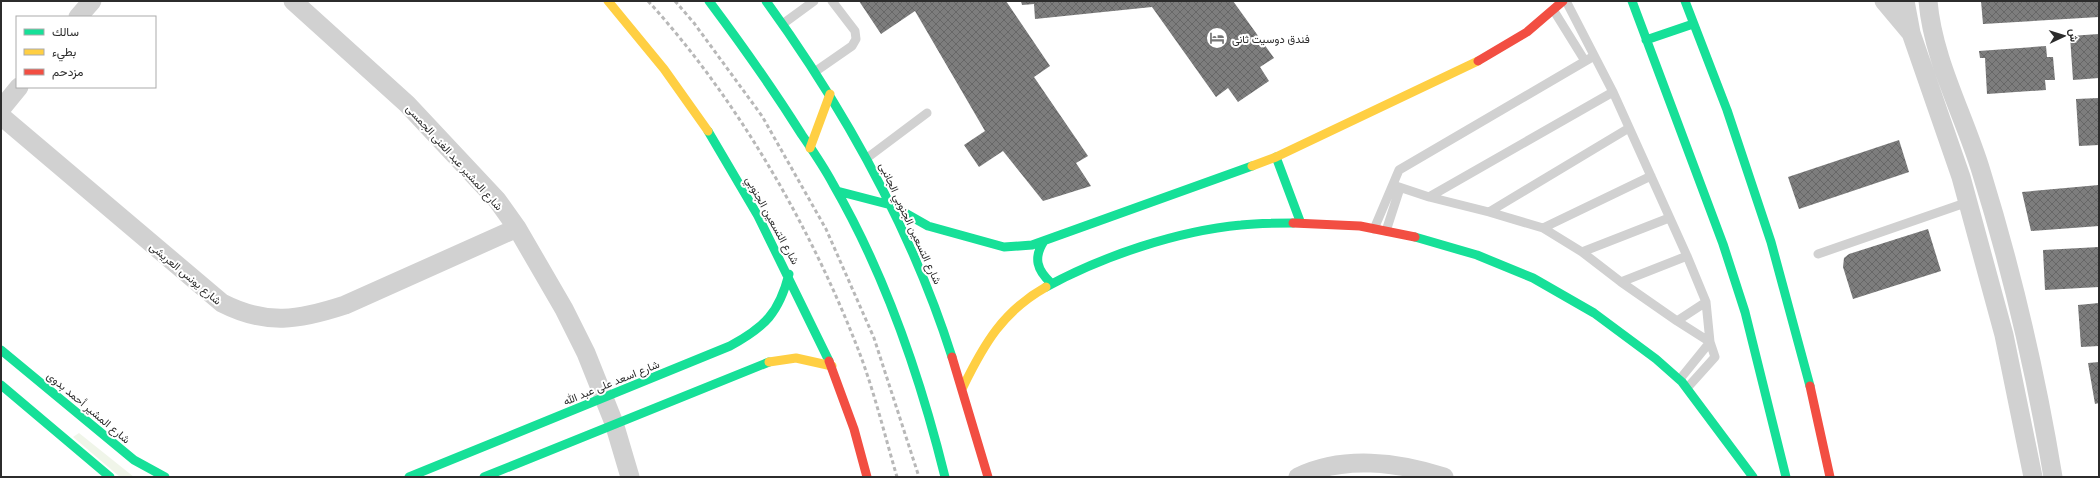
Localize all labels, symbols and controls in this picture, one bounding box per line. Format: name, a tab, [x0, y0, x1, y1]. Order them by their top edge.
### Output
legend	[16, 16, 156, 88]
north arrow	[2044, 16, 2084, 56]
text: سالك	[52, 23, 79, 40]
hotel icon: فندق دوسيت ثانى	[1204, 25, 1230, 51]
text: ش	[2067, 28, 2082, 42]
place label: فندق دوسيت ثانى	[1232, 31, 1310, 46]
text: بطيء	[52, 43, 76, 62]
text: مزدحم	[52, 63, 83, 80]
street label: شارع المشير عبد الغنى الجمسى	[403, 101, 507, 214]
street label: شارع التسعين الجنوبي الجانبى	[873, 160, 946, 288]
street label: شارع التسعين الجنوبي	[740, 173, 804, 268]
street label: شارع يونس العريشى	[146, 238, 225, 309]
street label: شارع اسعد على عبد الله	[561, 356, 662, 409]
street label: شارع المشير أحمد بدوى	[44, 368, 134, 447]

